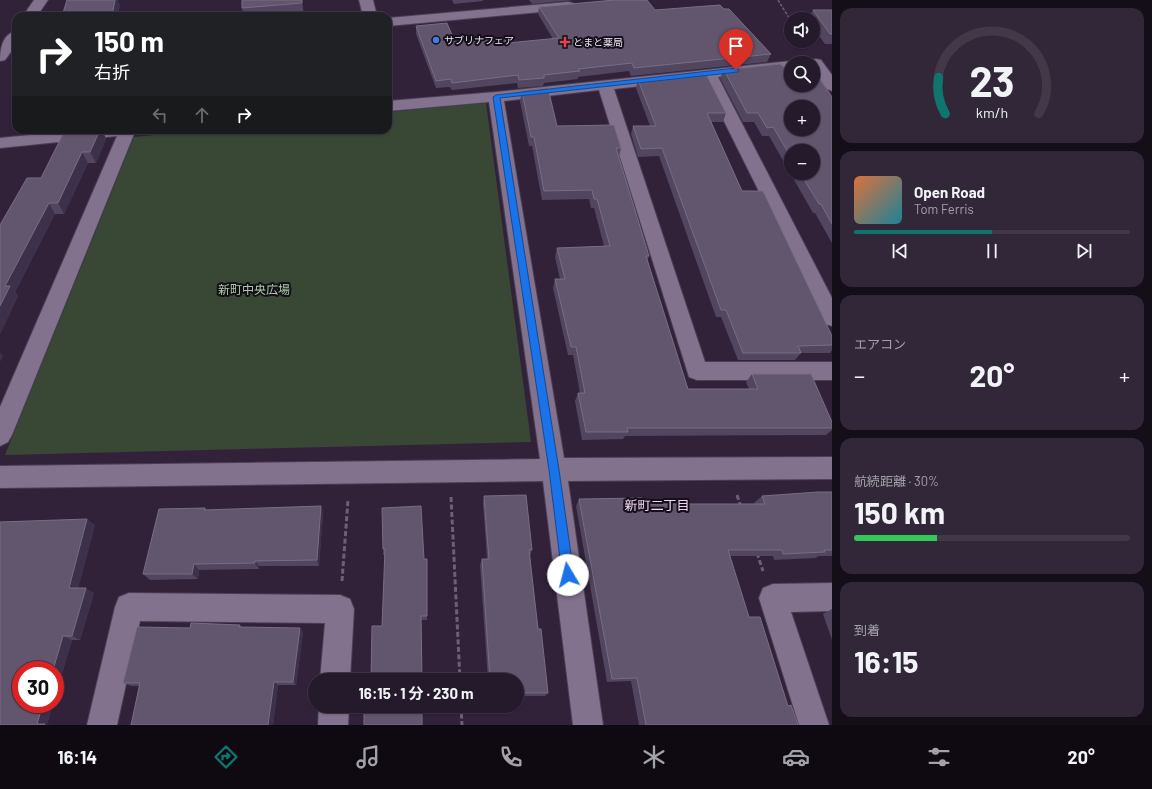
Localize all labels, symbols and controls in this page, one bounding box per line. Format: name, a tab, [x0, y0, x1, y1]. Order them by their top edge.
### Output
map controls	[784, 12, 820, 180]
button: sound	[784, 12, 820, 48]
text: 150 m	[94, 24, 164, 58]
icon: right	[28, 28, 80, 80]
pin	[719, 29, 753, 70]
place label: サブリナフェア	[444, 34, 514, 46]
marker: サブリナフェア	[431, 35, 441, 45]
icon: arrive	[725, 35, 747, 57]
place label: とまと薬局	[573, 36, 623, 48]
marker: とまと薬局	[560, 37, 570, 47]
text: 23	[969, 55, 1015, 105]
button: search	[784, 56, 820, 92]
text: 右折	[94, 61, 130, 83]
button: +	[784, 100, 820, 136]
text: km/h	[976, 103, 1008, 120]
icon: left	[149, 104, 171, 126]
icon: ahead	[191, 104, 213, 126]
icon: right	[233, 104, 255, 126]
button: −	[784, 144, 820, 180]
text: Open Road	[914, 183, 985, 201]
text: Tom Ferris	[914, 201, 974, 217]
icon: previous	[889, 240, 911, 262]
icon: pause	[981, 240, 1003, 262]
icon: next	[1073, 240, 1095, 262]
park label: 新町中央広場	[218, 282, 290, 296]
text: エアコン	[854, 336, 906, 352]
text: 20°	[969, 357, 1015, 393]
text: −	[854, 362, 865, 388]
text: +	[1119, 362, 1130, 388]
text: 航続距離 · 30%	[854, 473, 939, 489]
text: 150 km	[854, 494, 945, 530]
district label: 新町二丁目	[624, 497, 690, 513]
position arrow	[547, 554, 589, 596]
text: 到着	[854, 622, 880, 638]
text: 16:15	[854, 643, 918, 679]
speed limit sign: 30	[12, 661, 64, 713]
text: 16:15 · 1 分 · 230 m	[359, 684, 473, 702]
icon: directions	[212, 743, 240, 771]
icon: music	[354, 743, 382, 771]
icon: phone	[497, 743, 525, 771]
icon: climate	[640, 743, 668, 771]
icon: car	[782, 743, 810, 771]
icon: filters	[925, 743, 953, 771]
text: 16:14	[57, 746, 97, 768]
text: 20°	[1068, 746, 1095, 768]

